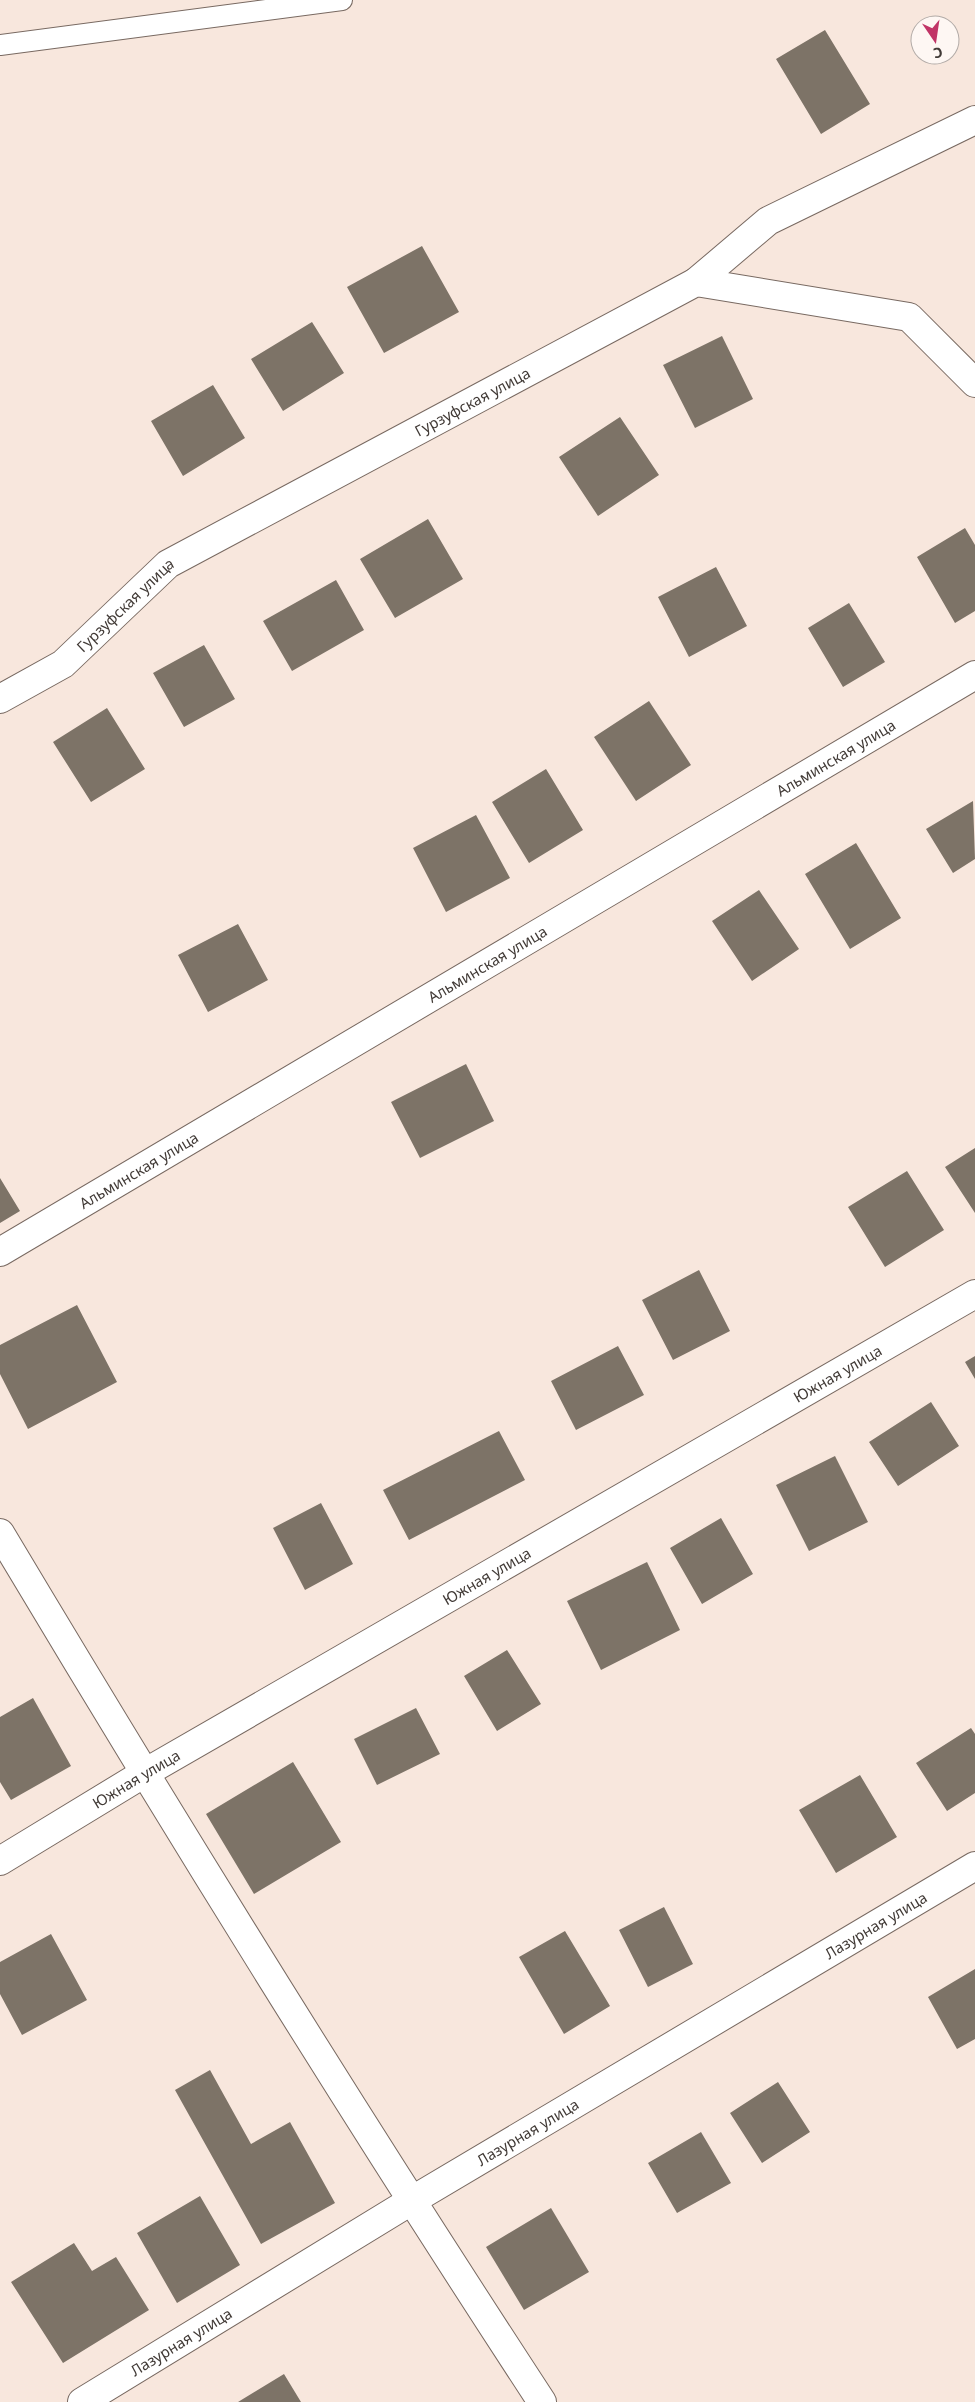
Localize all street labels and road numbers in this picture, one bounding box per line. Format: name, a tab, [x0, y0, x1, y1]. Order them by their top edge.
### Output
street label: Гурзуфская улица	[411, 363, 533, 440]
street label: Гурзуфская улица	[72, 553, 177, 656]
street label: Альминская улица	[772, 714, 899, 801]
street label: Альминская улица	[424, 921, 550, 1007]
street label: Альминская улица	[75, 1127, 202, 1213]
street label: Южная улица	[790, 1340, 885, 1407]
street label: Южная улица	[439, 1542, 534, 1609]
street label: Южная улица	[88, 1745, 184, 1813]
street label: Лазурная улица	[821, 1887, 930, 1963]
street label: Лазурная улица	[473, 2094, 582, 2170]
street label: Лазурная улица	[127, 2303, 235, 2380]

